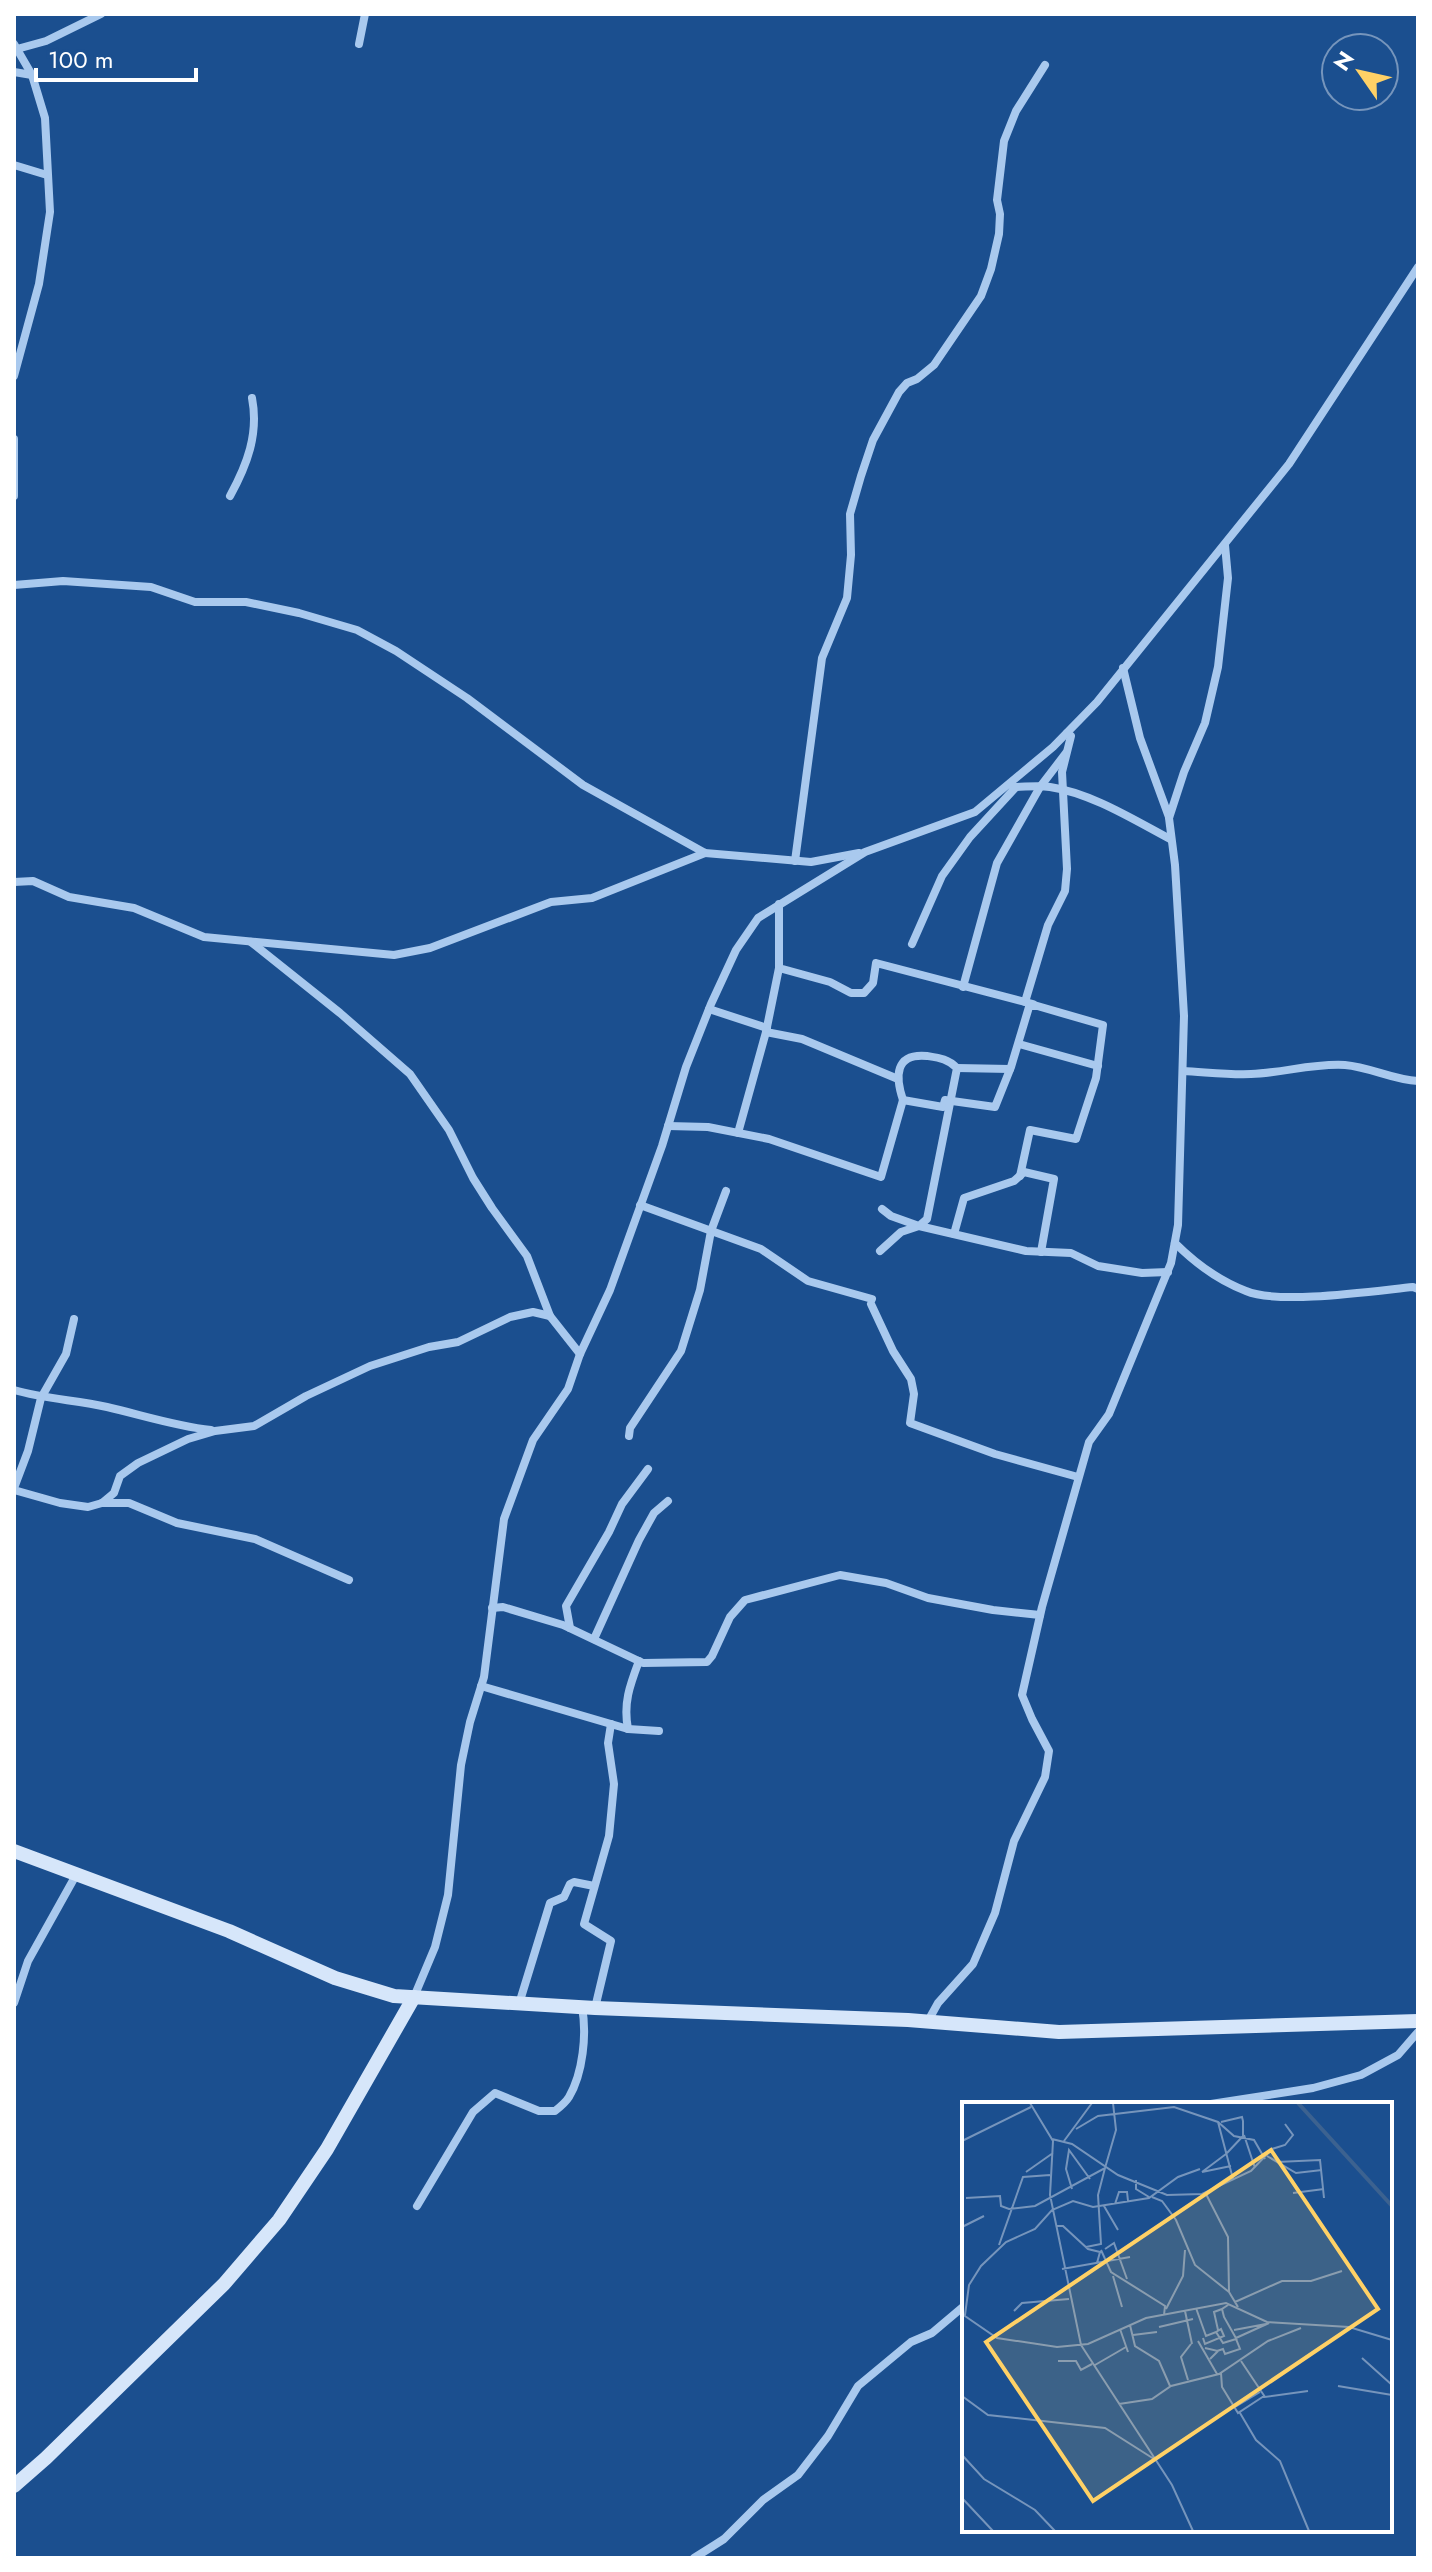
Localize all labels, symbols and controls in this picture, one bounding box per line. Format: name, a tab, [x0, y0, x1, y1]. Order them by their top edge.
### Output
scale bar	[36, 32, 196, 82]
north arrow	[1320, 32, 1400, 112]
text: 100 m	[48, 42, 114, 77]
text: N	[1325, 45, 1362, 77]
inset map	[962, 2102, 1392, 2532]

